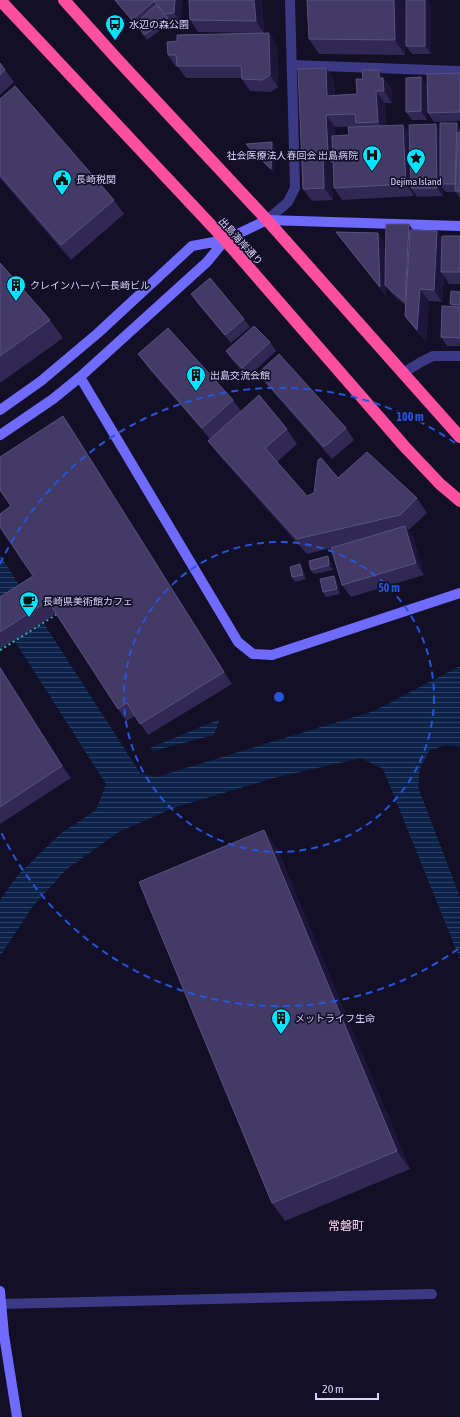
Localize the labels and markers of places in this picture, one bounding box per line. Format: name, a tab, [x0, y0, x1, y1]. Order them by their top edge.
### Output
bus stop icon: 水辺の森公園	[104, 13, 126, 41]
place label: 水辺の森公園	[129, 19, 189, 30]
hospital icon: 社会医療法人春回会 出島病院	[361, 144, 383, 172]
place icon: Dejima Island	[405, 147, 427, 175]
place label: 社会医療法人春回会 出島病院	[227, 150, 358, 161]
public building icon: 長崎税関	[51, 168, 73, 196]
place label: 長崎税関	[76, 174, 116, 185]
place label: Dejima Island	[391, 176, 442, 187]
building icon: クレインハーバー長崎ビル	[5, 274, 27, 302]
place label: クレインハーバー長崎ビル	[30, 280, 150, 291]
building icon: 出島交流会館	[185, 364, 207, 392]
place label: 出島交流会館	[210, 370, 270, 381]
cafe icon: 長崎県美術館カフェ	[18, 590, 40, 618]
place label: 長崎県美術館カフェ	[43, 596, 133, 607]
centre of rings	[272, 690, 286, 704]
building icon: メットライフ生命	[270, 1007, 292, 1035]
place label: メットライフ生命	[295, 1013, 375, 1024]

